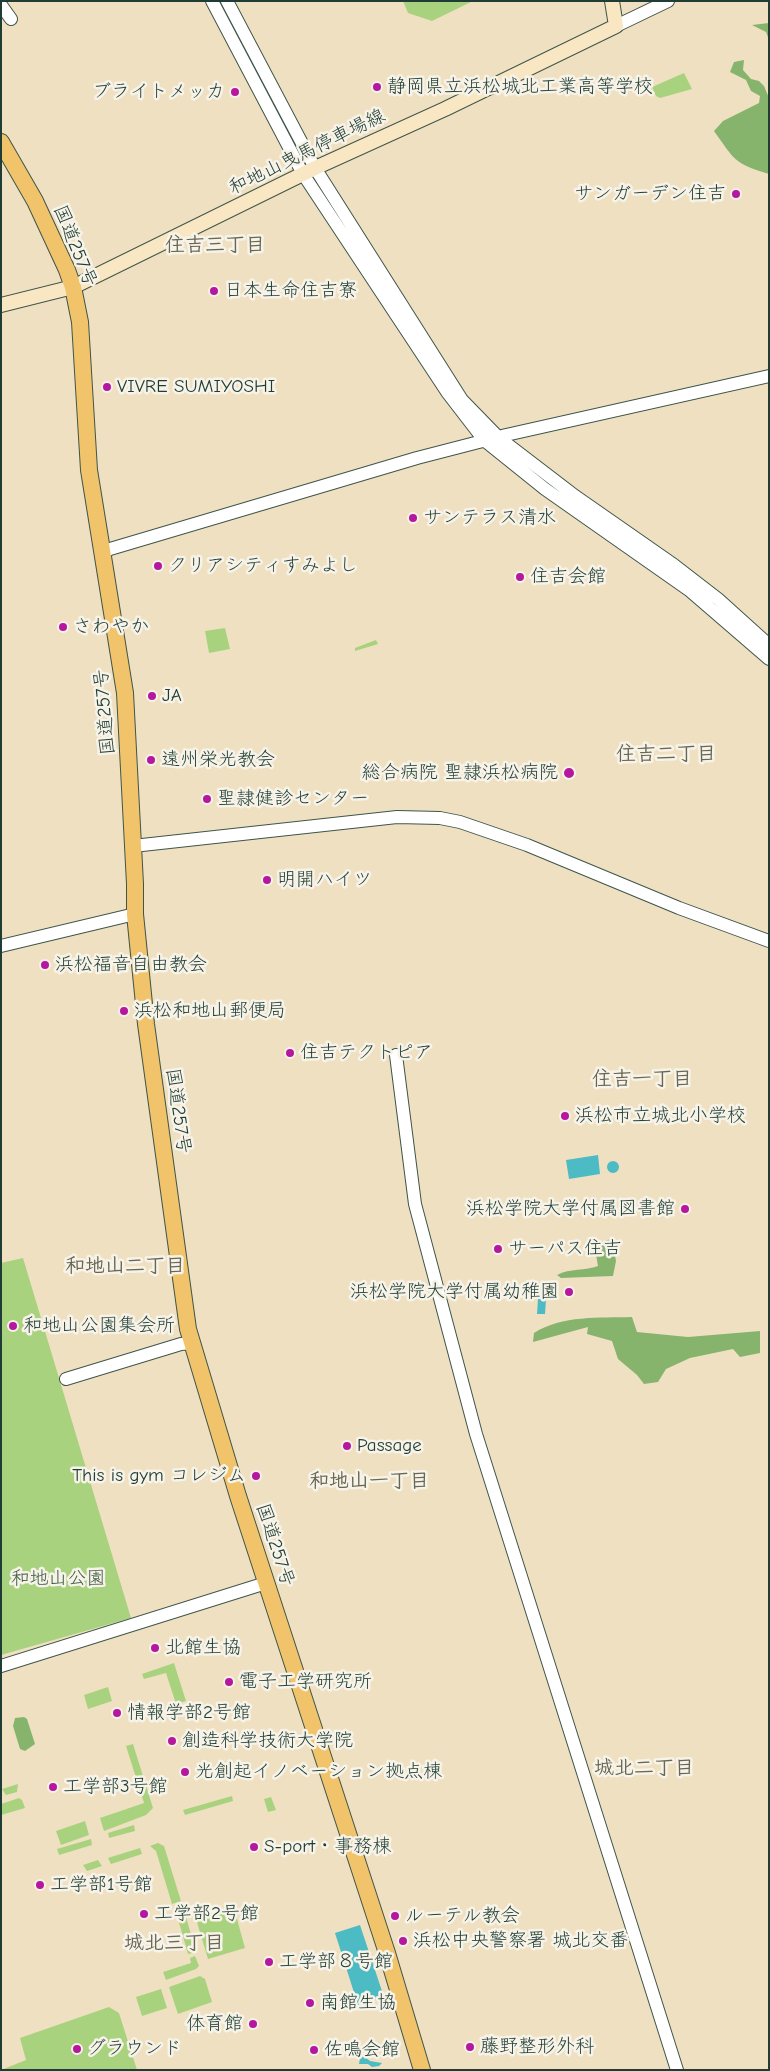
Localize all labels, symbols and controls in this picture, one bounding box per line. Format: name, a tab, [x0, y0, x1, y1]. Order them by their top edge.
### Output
place label: 静岡県立浜松城北工業高等学校	[387, 76, 653, 98]
place label: ブライトメッカ	[92, 81, 225, 103]
marker: 静岡県立浜松城北工業高等学校	[371, 81, 383, 93]
marker: ブライトメッカ	[229, 86, 241, 98]
street label: 和地山曳馬停車場線	[225, 104, 389, 200]
place label: サンガーデン住吉	[574, 183, 726, 205]
marker: サンガーデン住吉	[730, 188, 742, 200]
street label: 国道257号	[48, 202, 102, 290]
district label: 住吉三丁目	[165, 233, 265, 257]
place label: 日本生命住吉寮	[224, 280, 357, 302]
marker: 日本生命住吉寮	[208, 285, 220, 297]
place label: VIVRE SUMIYOSHI	[117, 376, 275, 398]
marker: VIVRE SUMIYOSHI	[101, 381, 113, 393]
place label: サンテラス清水	[423, 507, 556, 529]
marker: サンテラス清水	[407, 512, 419, 524]
place label: クリアシティすみよし	[168, 555, 358, 577]
marker: クリアシティすみよし	[152, 560, 164, 572]
place label: 住吉会館	[530, 566, 606, 588]
marker: 住吉会館	[514, 571, 526, 583]
place label: さわやか	[73, 616, 149, 638]
marker: さわやか	[57, 621, 69, 633]
street label: 国道257号	[90, 668, 120, 756]
place label: JA	[162, 685, 182, 707]
marker: JA	[146, 690, 158, 702]
district label: 住吉二丁目	[616, 742, 716, 766]
place label: 遠州栄光教会	[161, 749, 275, 771]
marker: 遠州栄光教会	[145, 754, 157, 766]
place label: 総合病院 聖隷浜松病院	[362, 762, 558, 784]
marker: 総合病院 聖隷浜松病院	[562, 766, 576, 780]
place label: 聖隷健診センター	[217, 788, 369, 810]
marker: 聖隷健診センター	[201, 793, 213, 805]
place label: 明開ハイツ	[277, 869, 372, 891]
marker: 明開ハイツ	[261, 874, 273, 886]
place label: 浜松福音自由教会	[55, 954, 207, 976]
marker: 浜松福音自由教会	[39, 959, 51, 971]
place label: 浜松和地山郵便局	[134, 1000, 286, 1022]
marker: 浜松和地山郵便局	[118, 1005, 130, 1017]
place label: 住吉テクトピア	[300, 1042, 433, 1064]
marker: 住吉テクトピア	[284, 1047, 296, 1059]
street label: 国道257号	[161, 1067, 195, 1155]
district label: 住吉一丁目	[592, 1067, 692, 1091]
place label: 浜松市立城北小学校	[575, 1105, 746, 1127]
marker: 浜松市立城北小学校	[559, 1110, 571, 1122]
place label: 浜松学院大学付属図書館	[466, 1198, 675, 1220]
marker: 浜松学院大学付属図書館	[679, 1203, 691, 1215]
place label: サーパス住吉	[508, 1238, 622, 1260]
marker: サーパス住吉	[492, 1243, 504, 1255]
district label: 和地山二丁目	[65, 1254, 185, 1278]
place label: 浜松学院大学付属幼稚園	[350, 1281, 559, 1303]
marker: 浜松学院大学付属幼稚園	[563, 1286, 575, 1298]
place label: 和地山公園集会所	[23, 1315, 175, 1337]
marker: 和地山公園集会所	[7, 1320, 19, 1332]
place label: Passage	[357, 1435, 422, 1457]
marker: Passage	[341, 1440, 353, 1452]
place label: This is gym コレジム	[72, 1465, 246, 1487]
district label: 和地山一丁目	[309, 1469, 429, 1493]
marker: This is gym コレジム	[250, 1470, 262, 1482]
street label: 国道257号	[251, 1500, 299, 1590]
park label: 和地山公園	[11, 1568, 105, 1590]
place label: 北館生協	[165, 1637, 241, 1659]
marker: 北館生協	[149, 1642, 161, 1654]
place label: 電子工学研究所	[239, 1671, 372, 1693]
marker: 電子工学研究所	[223, 1676, 235, 1688]
place label: 情報学部2号館	[127, 1702, 251, 1724]
marker: 情報学部2号館	[111, 1707, 123, 1719]
place label: 創造科学技術大学院	[182, 1730, 353, 1752]
marker: 創造科学技術大学院	[166, 1735, 178, 1747]
district label: 城北二丁目	[594, 1756, 694, 1780]
place label: 光創起イノベーション拠点棟	[195, 1761, 442, 1783]
marker: 光創起イノベーション拠点棟	[179, 1766, 191, 1778]
place label: 工学部3号館	[63, 1776, 168, 1798]
marker: 工学部3号館	[47, 1781, 59, 1793]
place label: S-port・事務棟	[264, 1836, 391, 1858]
marker: S-port・事務棟	[248, 1841, 260, 1853]
place label: 工学部1号館	[50, 1874, 153, 1896]
marker: 工学部1号館	[34, 1879, 46, 1891]
place label: 工学部2号館	[154, 1903, 259, 1925]
place label: ルーテル教会	[405, 1905, 520, 1927]
marker: 工学部2号館	[138, 1908, 150, 1920]
marker: ルーテル教会	[389, 1910, 401, 1922]
place label: 浜松中央警察署 城北交番	[413, 1930, 628, 1952]
district label: 城北三丁目	[124, 1931, 224, 1955]
marker: 浜松中央警察署 城北交番	[397, 1935, 409, 1947]
place label: 工学部８号館	[279, 1951, 393, 1973]
marker: 工学部８号館	[263, 1956, 275, 1968]
place label: 南館生協	[320, 1992, 396, 2014]
marker: 南館生協	[304, 1997, 316, 2009]
place label: 体育館	[186, 2013, 243, 2035]
marker: 体育館	[247, 2018, 259, 2030]
place label: 藤野整形外科	[480, 2036, 594, 2058]
place label: グラウンド	[87, 2038, 182, 2060]
place label: 佐鳴会館	[324, 2039, 400, 2061]
marker: 藤野整形外科	[464, 2041, 476, 2053]
marker: グラウンド	[71, 2043, 83, 2055]
marker: 佐鳴会館	[308, 2044, 320, 2056]

